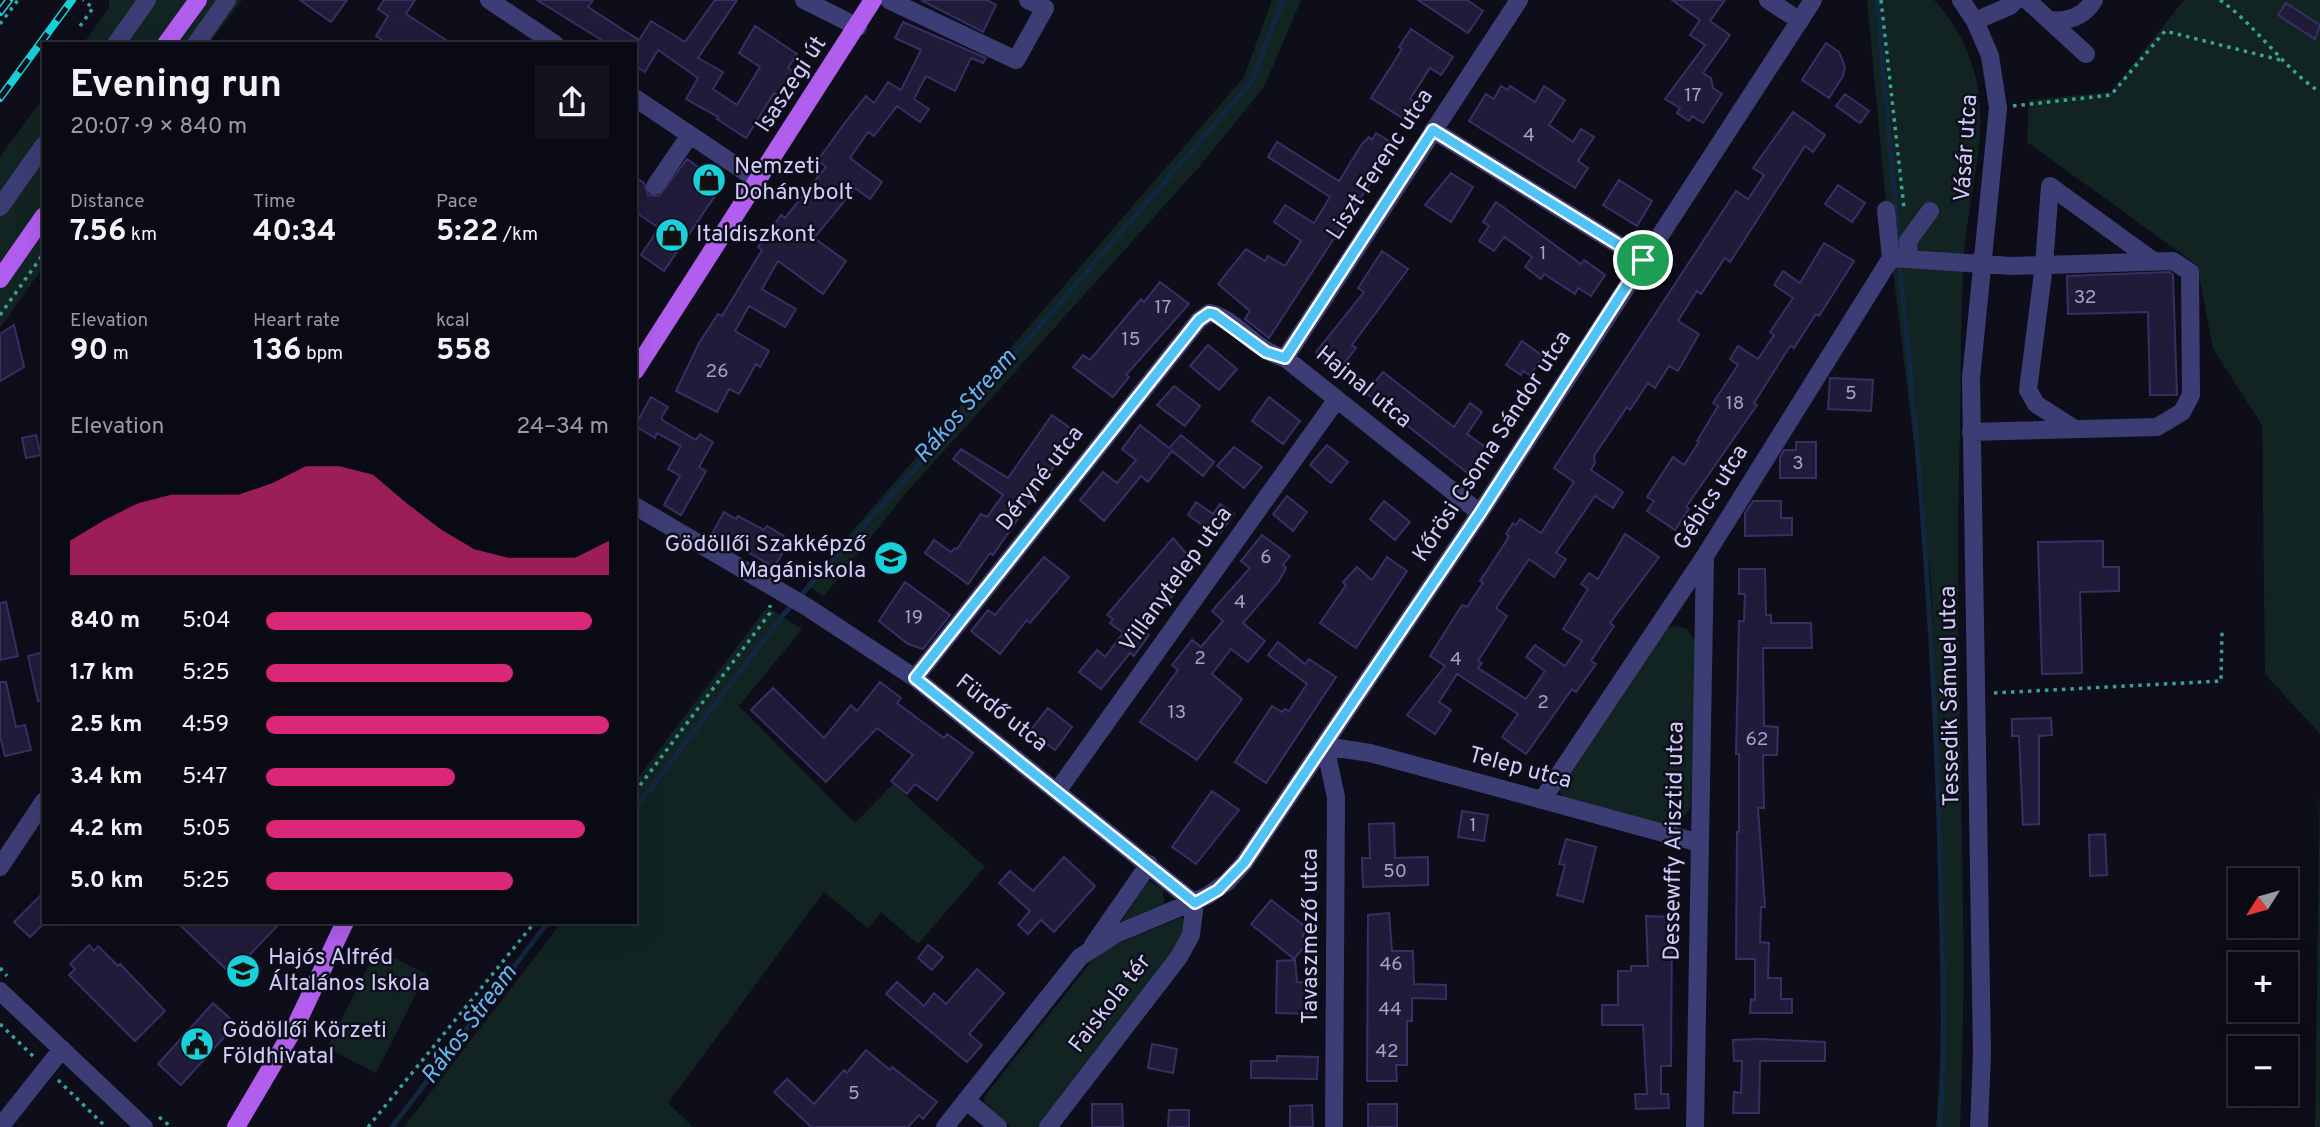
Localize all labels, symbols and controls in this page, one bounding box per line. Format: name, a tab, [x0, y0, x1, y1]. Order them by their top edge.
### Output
street label: Isaszegi út	[750, 31, 834, 139]
text: Evening run	[70, 62, 282, 111]
button: share	[535, 65, 609, 139]
street label: Liszt Ferenc utca	[1321, 84, 1441, 246]
house number: 17	[1685, 84, 1702, 108]
street label: Vásár utca	[1949, 93, 1985, 203]
text: 20:07 · 9 × 840 m	[70, 113, 247, 142]
house number: 4	[1523, 124, 1535, 148]
place label: Nemzeti Dohánybolt	[734, 153, 853, 208]
shop icon: Nemzeti Dohánybolt	[690, 161, 728, 199]
text: Distance	[70, 190, 145, 214]
text: Time	[253, 190, 296, 214]
text: Pace	[436, 190, 478, 214]
text: 7.56	[70, 214, 126, 251]
text: 40:34	[253, 214, 337, 251]
text: 5:22	[436, 214, 498, 251]
shop icon: Italdiszkont	[653, 216, 691, 254]
place label: Italdiszkont	[696, 221, 816, 250]
text: km	[126, 223, 157, 247]
text: /km	[498, 223, 538, 247]
pin	[1613, 230, 1673, 290]
icon: arrive	[1624, 241, 1662, 279]
house number: 1	[1539, 242, 1547, 266]
house number: 32	[2074, 286, 2096, 310]
house number: 17	[1155, 296, 1172, 320]
text: Elevation	[70, 309, 148, 333]
text: Heart rate	[253, 309, 340, 333]
text: kcal	[436, 309, 470, 333]
street label: Kőrösi Csoma Sándor utca	[1407, 326, 1579, 568]
house number: 15	[1122, 328, 1140, 352]
text: 90	[70, 333, 108, 370]
text: 136	[253, 333, 301, 370]
text: 558	[436, 333, 492, 370]
street label: Hajnal utca	[1309, 340, 1417, 436]
text: m	[108, 342, 129, 366]
text: bpm	[301, 342, 343, 366]
water label: Rákos Stream	[908, 343, 1024, 470]
house number: 26	[706, 360, 728, 384]
house number: 5	[1845, 382, 1857, 406]
house number: 18	[1726, 392, 1744, 416]
text: Elevation	[70, 413, 165, 442]
text: 24–34 m	[516, 413, 609, 442]
street label: Déryné utca	[991, 421, 1091, 537]
street label: Gébics utca	[1668, 440, 1756, 556]
house number: 3	[1792, 452, 1804, 476]
street label: Villanytelep utca	[1114, 501, 1240, 659]
place label: Gödöllői Szakképző Magániskola	[665, 531, 867, 586]
school or university icon: Gödöllői Szakképző Magániskola	[872, 539, 910, 577]
house number: 6	[1260, 546, 1272, 570]
street label: Tessedik Sámuel utca	[1935, 585, 1967, 807]
house number: 4	[1234, 591, 1246, 615]
house number: 19	[905, 606, 923, 630]
text: 840 m	[70, 607, 140, 636]
text: 5:04	[182, 607, 231, 636]
house number: 2	[1194, 647, 1206, 671]
house number: 4	[1450, 648, 1462, 672]
text: 1.7 km	[70, 659, 134, 688]
text: 5:25	[182, 659, 230, 688]
street label: Fürdő utca	[949, 669, 1053, 759]
house number: 2	[1537, 691, 1549, 715]
house number: 13	[1168, 701, 1186, 725]
text: 2.5 km	[70, 711, 143, 740]
text: 4:59	[182, 711, 229, 740]
street label: Dessewffy Arisztid utca	[1658, 721, 1692, 961]
house number: 62	[1746, 728, 1768, 752]
street label: Telep utca	[1465, 741, 1575, 797]
text: 3.4 km	[70, 763, 142, 792]
text: 5:47	[182, 763, 228, 792]
house number: 1	[1469, 814, 1477, 838]
text: 4.2 km	[70, 815, 143, 844]
text: 5:05	[182, 815, 231, 844]
street label: Tavaszmező utca	[1297, 848, 1326, 1024]
house number: 50	[1383, 860, 1407, 884]
text: 5.0 km	[70, 867, 144, 896]
text: 5:25	[182, 867, 230, 896]
north arrow	[2228, 868, 2298, 938]
map controls	[2228, 868, 2298, 1106]
place label: Hajós Alfréd Általános Iskola	[268, 944, 430, 999]
street label: Faiskola tér	[1063, 949, 1159, 1059]
school or university icon: Hajós Alfréd Általános Iskola	[224, 952, 262, 990]
button: +	[2228, 952, 2298, 1022]
house number: 46	[1379, 953, 1403, 977]
water label: Rákos Stream	[415, 959, 525, 1091]
house number: 44	[1378, 998, 1402, 1022]
place label: Gödöllői Körzeti Földhivatal	[222, 1017, 387, 1072]
public building icon: Gödöllői Körzeti Földhivatal	[178, 1025, 216, 1063]
button: −	[2228, 1036, 2298, 1106]
house number: 42	[1375, 1040, 1399, 1064]
house number: 5	[848, 1082, 860, 1106]

